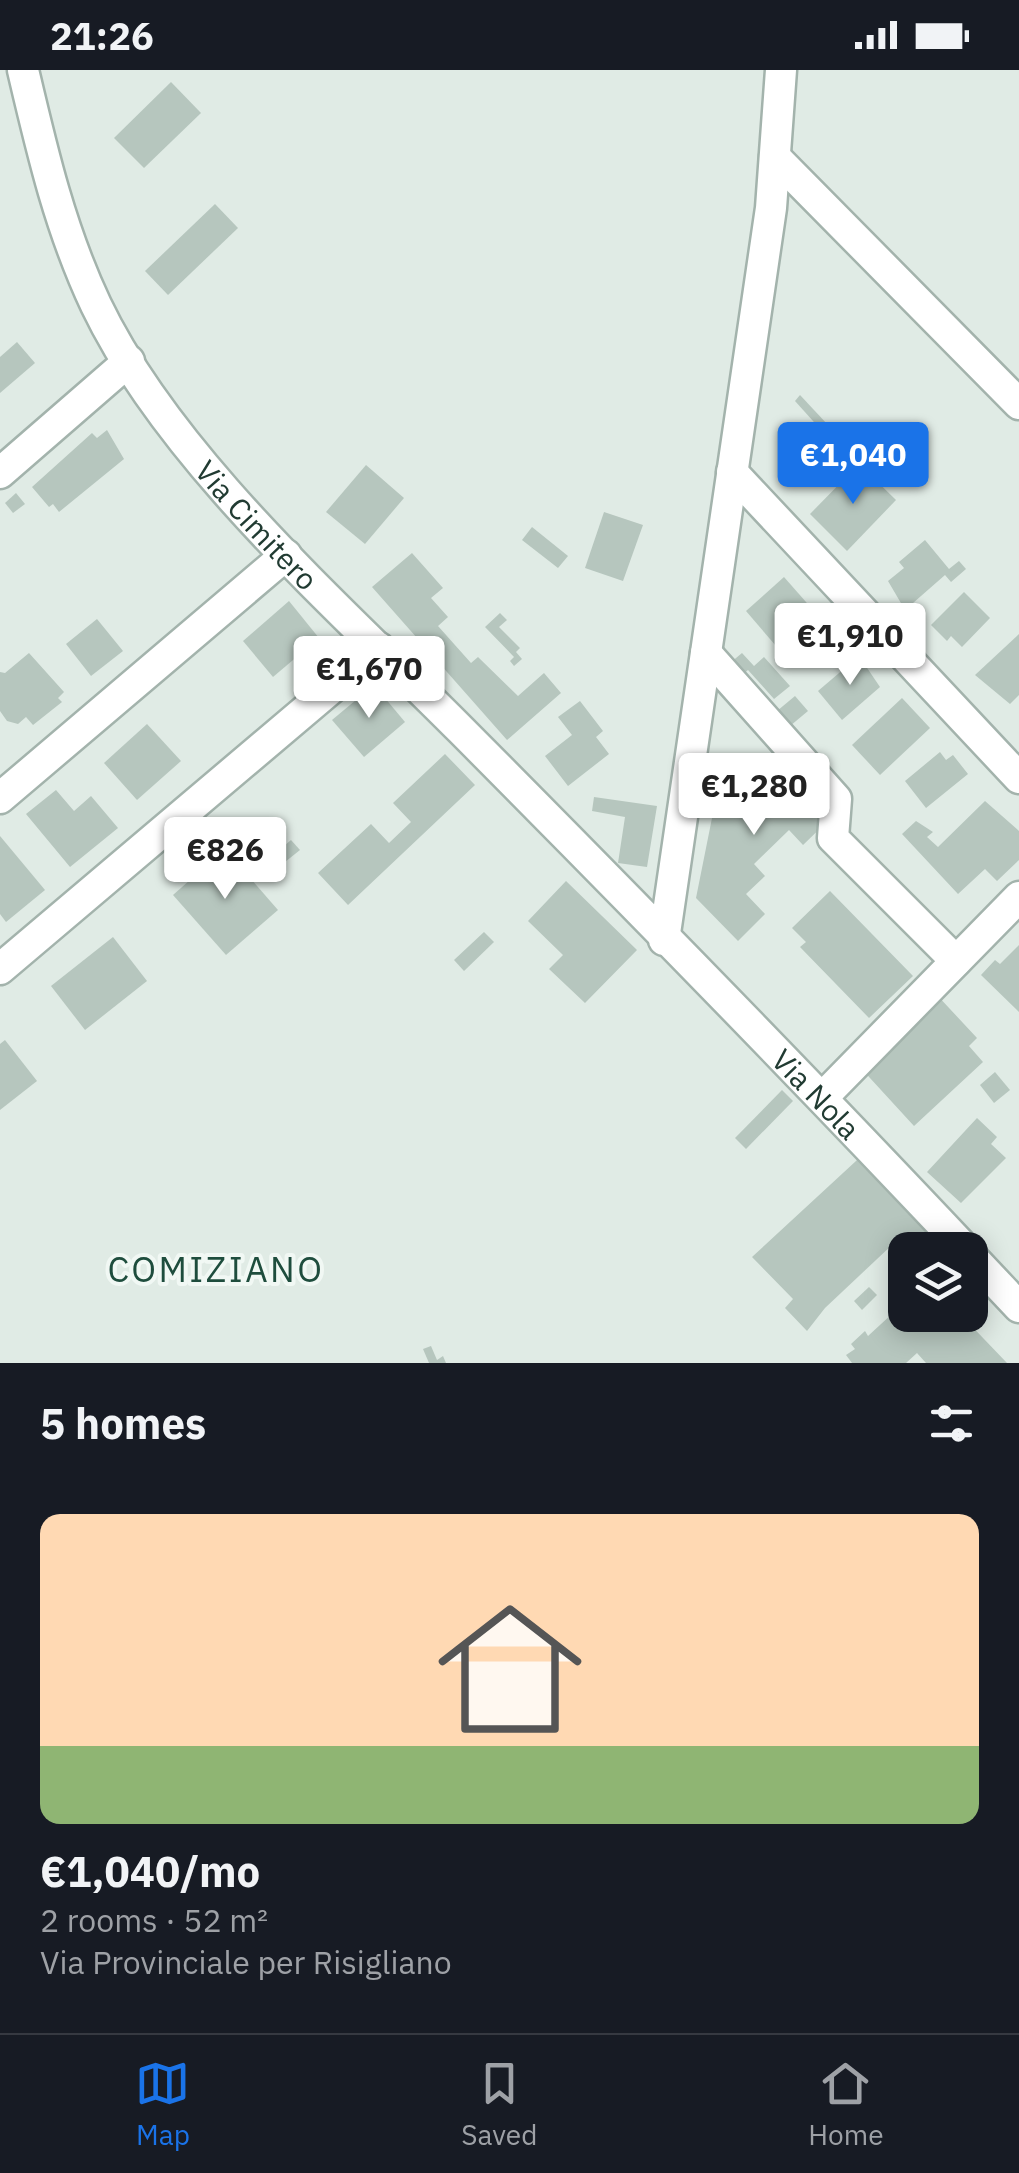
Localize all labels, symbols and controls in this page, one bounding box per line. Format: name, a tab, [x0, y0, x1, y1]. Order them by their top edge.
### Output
text: 21:26	[50, 11, 154, 60]
pin: €1,040	[772, 422, 934, 507]
text: €1,040	[800, 433, 906, 475]
street label: Via Cimitero	[187, 451, 327, 598]
pin: €1,910	[769, 603, 931, 688]
text: €1,910	[797, 614, 903, 656]
pin: €1,670	[288, 636, 450, 721]
text: €1,670	[316, 647, 422, 689]
pin: €1,280	[673, 753, 835, 838]
text: €1,280	[701, 764, 807, 806]
pin: €826	[166, 817, 284, 902]
text: €826	[186, 828, 264, 870]
street label: Via Nola	[764, 1040, 869, 1147]
map controls	[888, 1232, 988, 1332]
button: layers	[888, 1232, 988, 1332]
district label: COMIZIANO	[107, 1246, 325, 1292]
text: 5 homes	[40, 1396, 206, 1451]
icon: filters	[924, 1396, 979, 1451]
icon: home	[420, 1579, 600, 1759]
text: €1,040/mo	[40, 1844, 260, 1899]
text: 2 rooms · 52 m²	[40, 1899, 268, 1941]
text: Via Provinciale per Risigliano	[40, 1941, 452, 1983]
tab: Map	[135, 2056, 190, 2153]
tab: Saved	[461, 2056, 537, 2153]
tab: Home	[808, 2056, 884, 2153]

